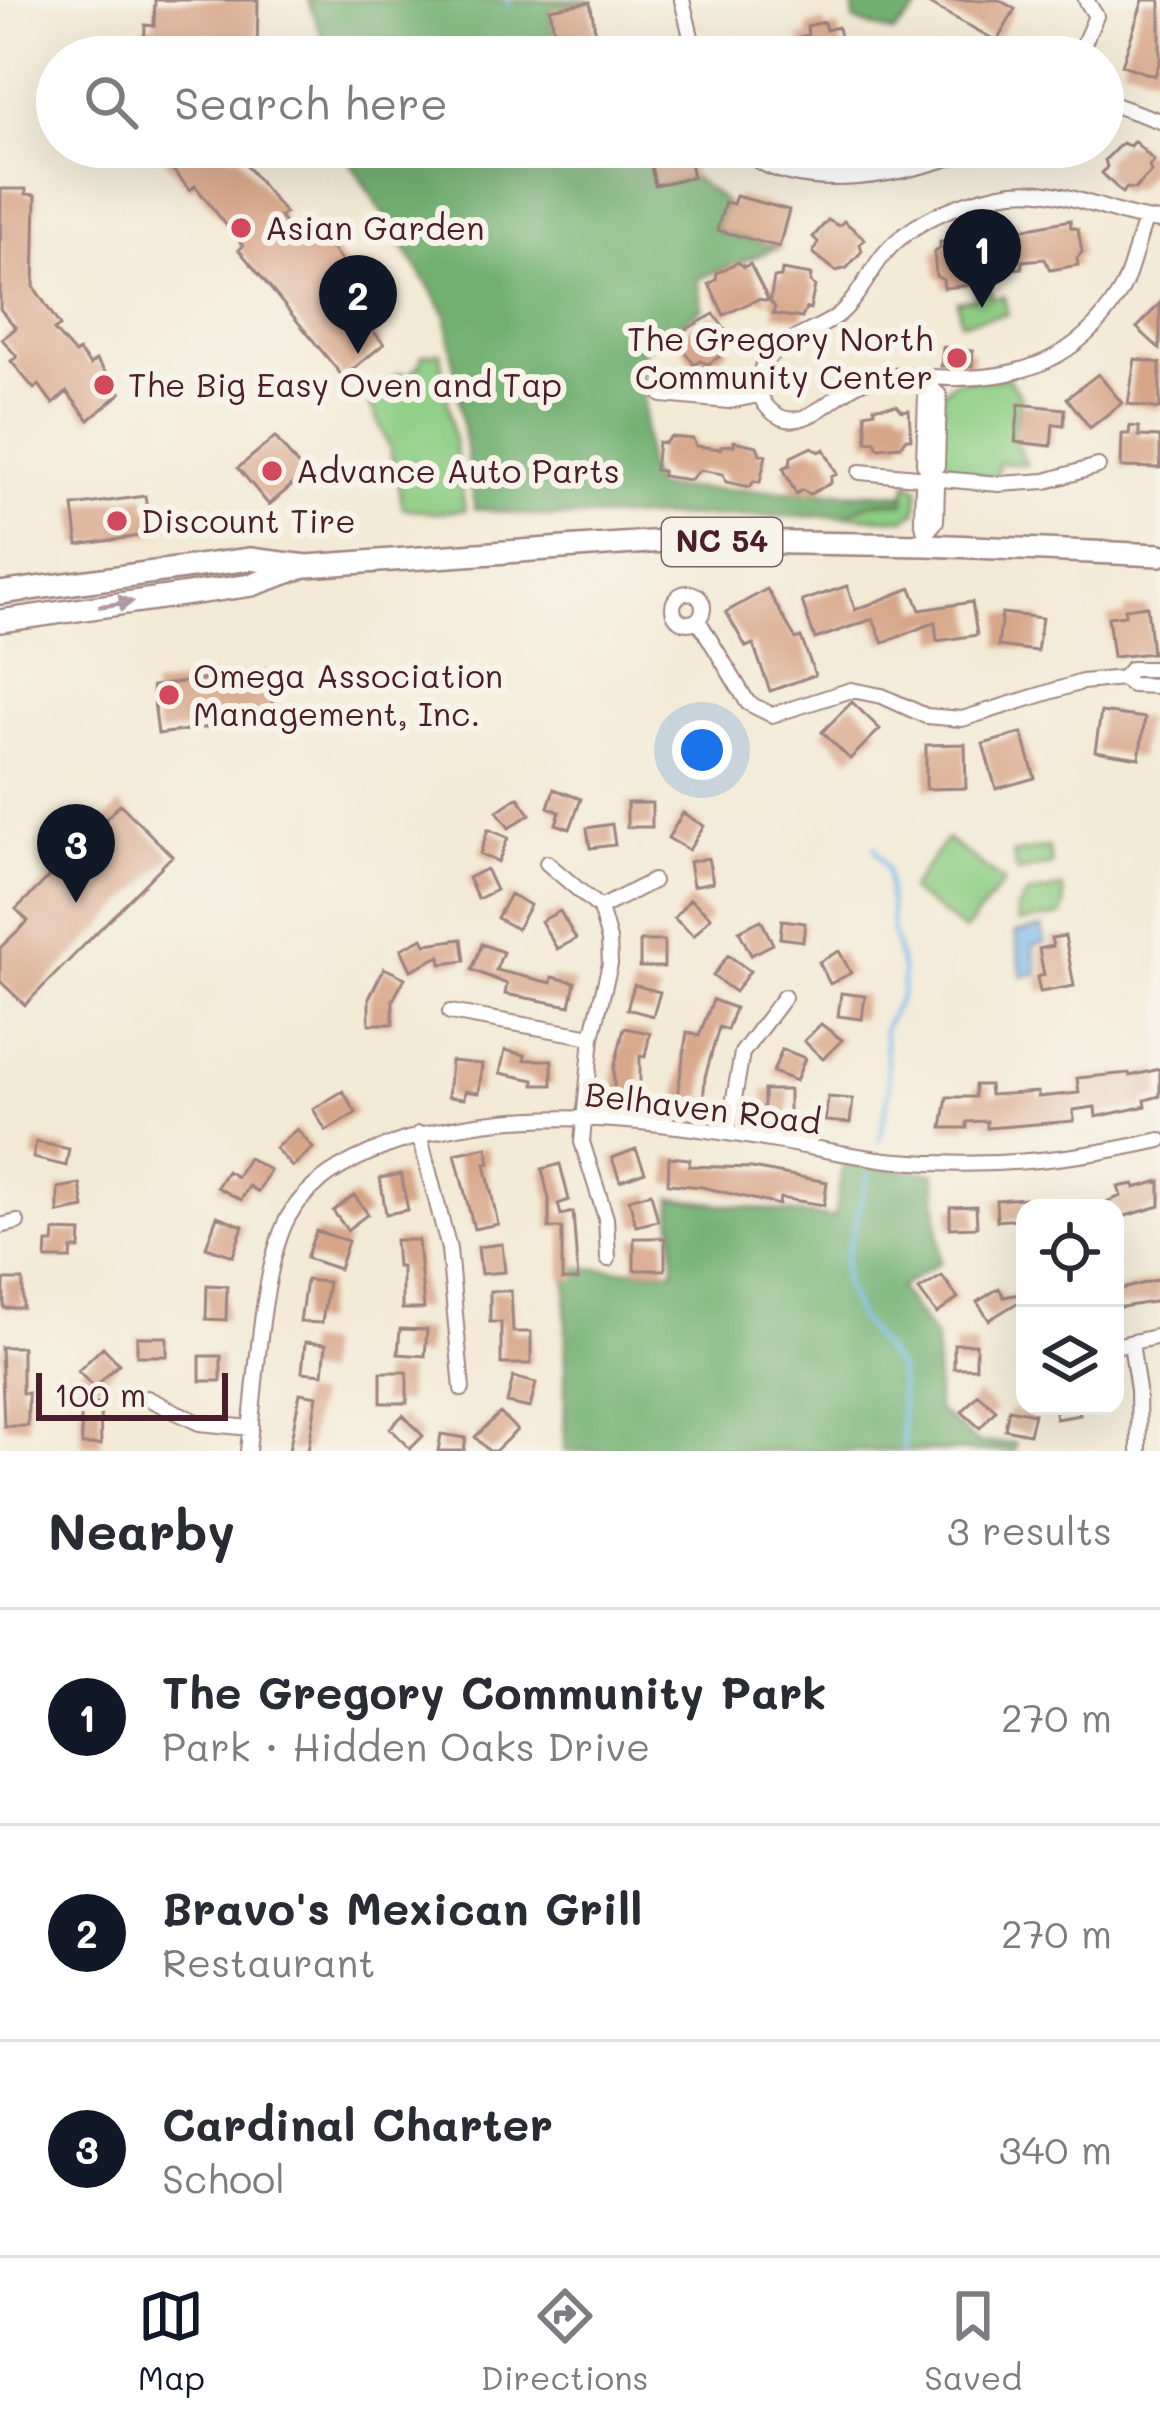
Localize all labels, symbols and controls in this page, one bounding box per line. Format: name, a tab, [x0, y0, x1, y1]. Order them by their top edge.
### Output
search box	[36, 36, 1124, 168]
icon: search	[78, 69, 144, 135]
text: Search here	[174, 73, 448, 131]
place label: Asian Garden	[265, 205, 485, 248]
pin: 1	[943, 209, 1021, 308]
marker: Asian Garden	[228, 215, 254, 241]
pin: 2	[319, 255, 397, 354]
place label: The Gregory North Community Center	[627, 316, 933, 398]
marker: The Gregory North Community Center	[944, 345, 970, 371]
place label: The Big Easy Oven and Tap	[128, 362, 562, 406]
marker: The Big Easy Oven and Tap	[91, 372, 117, 398]
place label: Advance Auto Parts	[296, 448, 620, 491]
marker: Advance Auto Parts	[259, 458, 285, 484]
place label: Discount Tire	[141, 498, 356, 541]
marker: Discount Tire	[104, 508, 130, 534]
road number: NC 54	[662, 518, 782, 566]
one-way arrow	[98, 594, 135, 613]
place label: Omega Association Management, Inc.	[193, 653, 503, 734]
marker: Omega Association Management, Inc.	[156, 682, 182, 708]
your location	[672, 720, 732, 780]
pin: 3	[37, 804, 115, 903]
street label: Belhaven Road	[583, 1071, 824, 1142]
map controls	[1016, 1199, 1124, 1415]
button: locate	[1016, 1199, 1124, 1307]
button: layers	[1016, 1307, 1124, 1415]
scale bar	[36, 1367, 228, 1420]
text: 100 m	[54, 1372, 146, 1415]
text: Nearby	[48, 1496, 235, 1563]
text: 3 results	[947, 1504, 1112, 1555]
text: The Gregory Community Park	[162, 1662, 826, 1720]
text: 1	[78, 1691, 96, 1742]
text: 270 m	[1001, 1691, 1112, 1742]
text: Park · Hidden Oaks Drive	[162, 1720, 650, 1771]
text: Bravo's Mexican Grill	[162, 1878, 642, 1936]
text: 2	[76, 1907, 98, 1958]
text: 270 m	[1001, 1907, 1112, 1958]
text: Restaurant	[162, 1936, 376, 1987]
text: Cardinal Charter	[162, 2094, 553, 2152]
text: 3	[75, 2123, 99, 2174]
text: 340 m	[999, 2123, 1112, 2174]
text: School	[162, 2152, 285, 2203]
tab: Map	[138, 2283, 205, 2398]
tab: Directions	[481, 2283, 648, 2398]
tab: Saved	[924, 2283, 1022, 2398]

